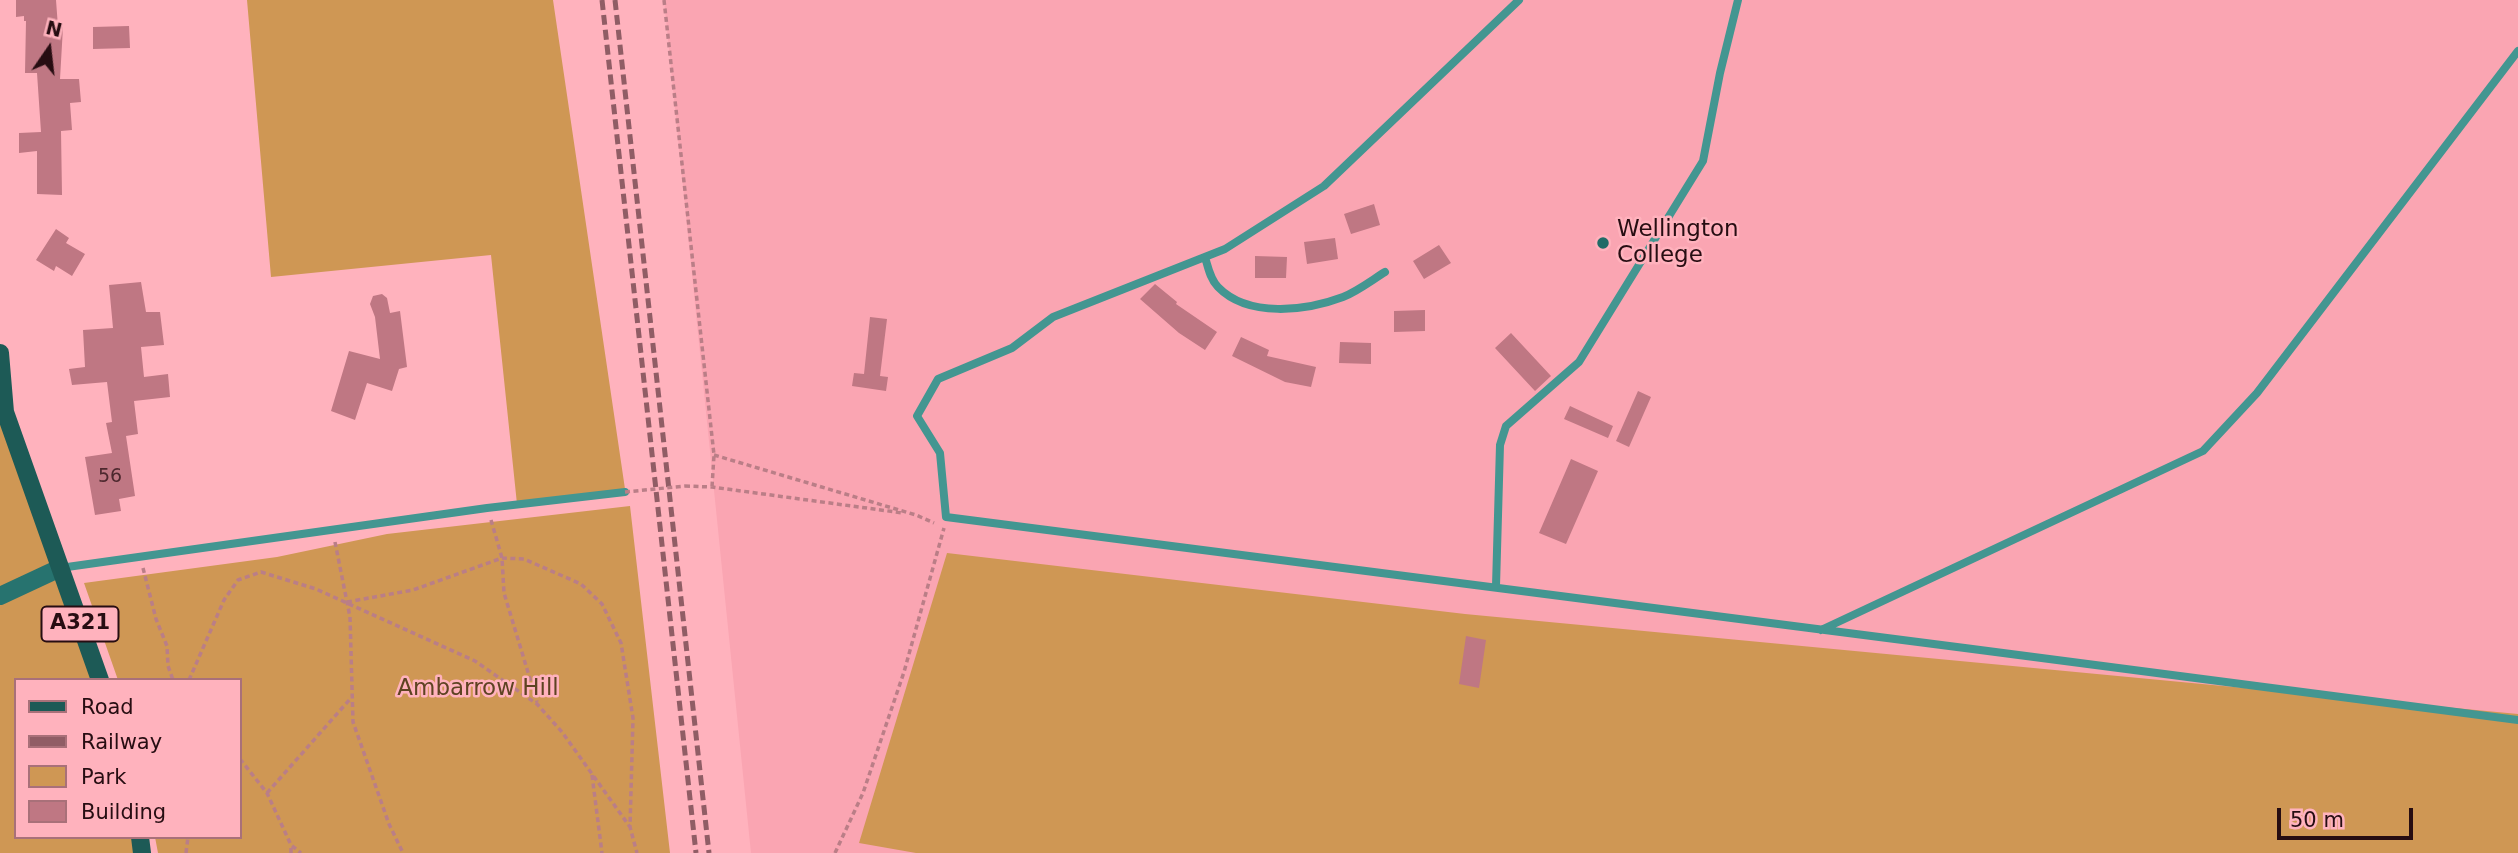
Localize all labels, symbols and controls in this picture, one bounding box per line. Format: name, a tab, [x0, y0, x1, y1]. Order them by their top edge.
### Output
north arrow	[14, 14, 84, 84]
text: N	[44, 16, 64, 41]
place label: Wellington College	[1617, 216, 1739, 270]
marker: Wellington College	[1595, 235, 1611, 251]
house number: 56	[98, 466, 122, 488]
road number: A321	[42, 606, 119, 642]
park label: Ambarrow Hill	[397, 675, 559, 703]
legend	[14, 678, 242, 839]
text: Road	[81, 695, 134, 719]
text: Railway	[81, 730, 162, 754]
text: Park	[81, 765, 126, 789]
scale bar	[2280, 794, 2416, 838]
text: Building	[81, 800, 166, 824]
text: 50 m	[2290, 808, 2344, 832]

